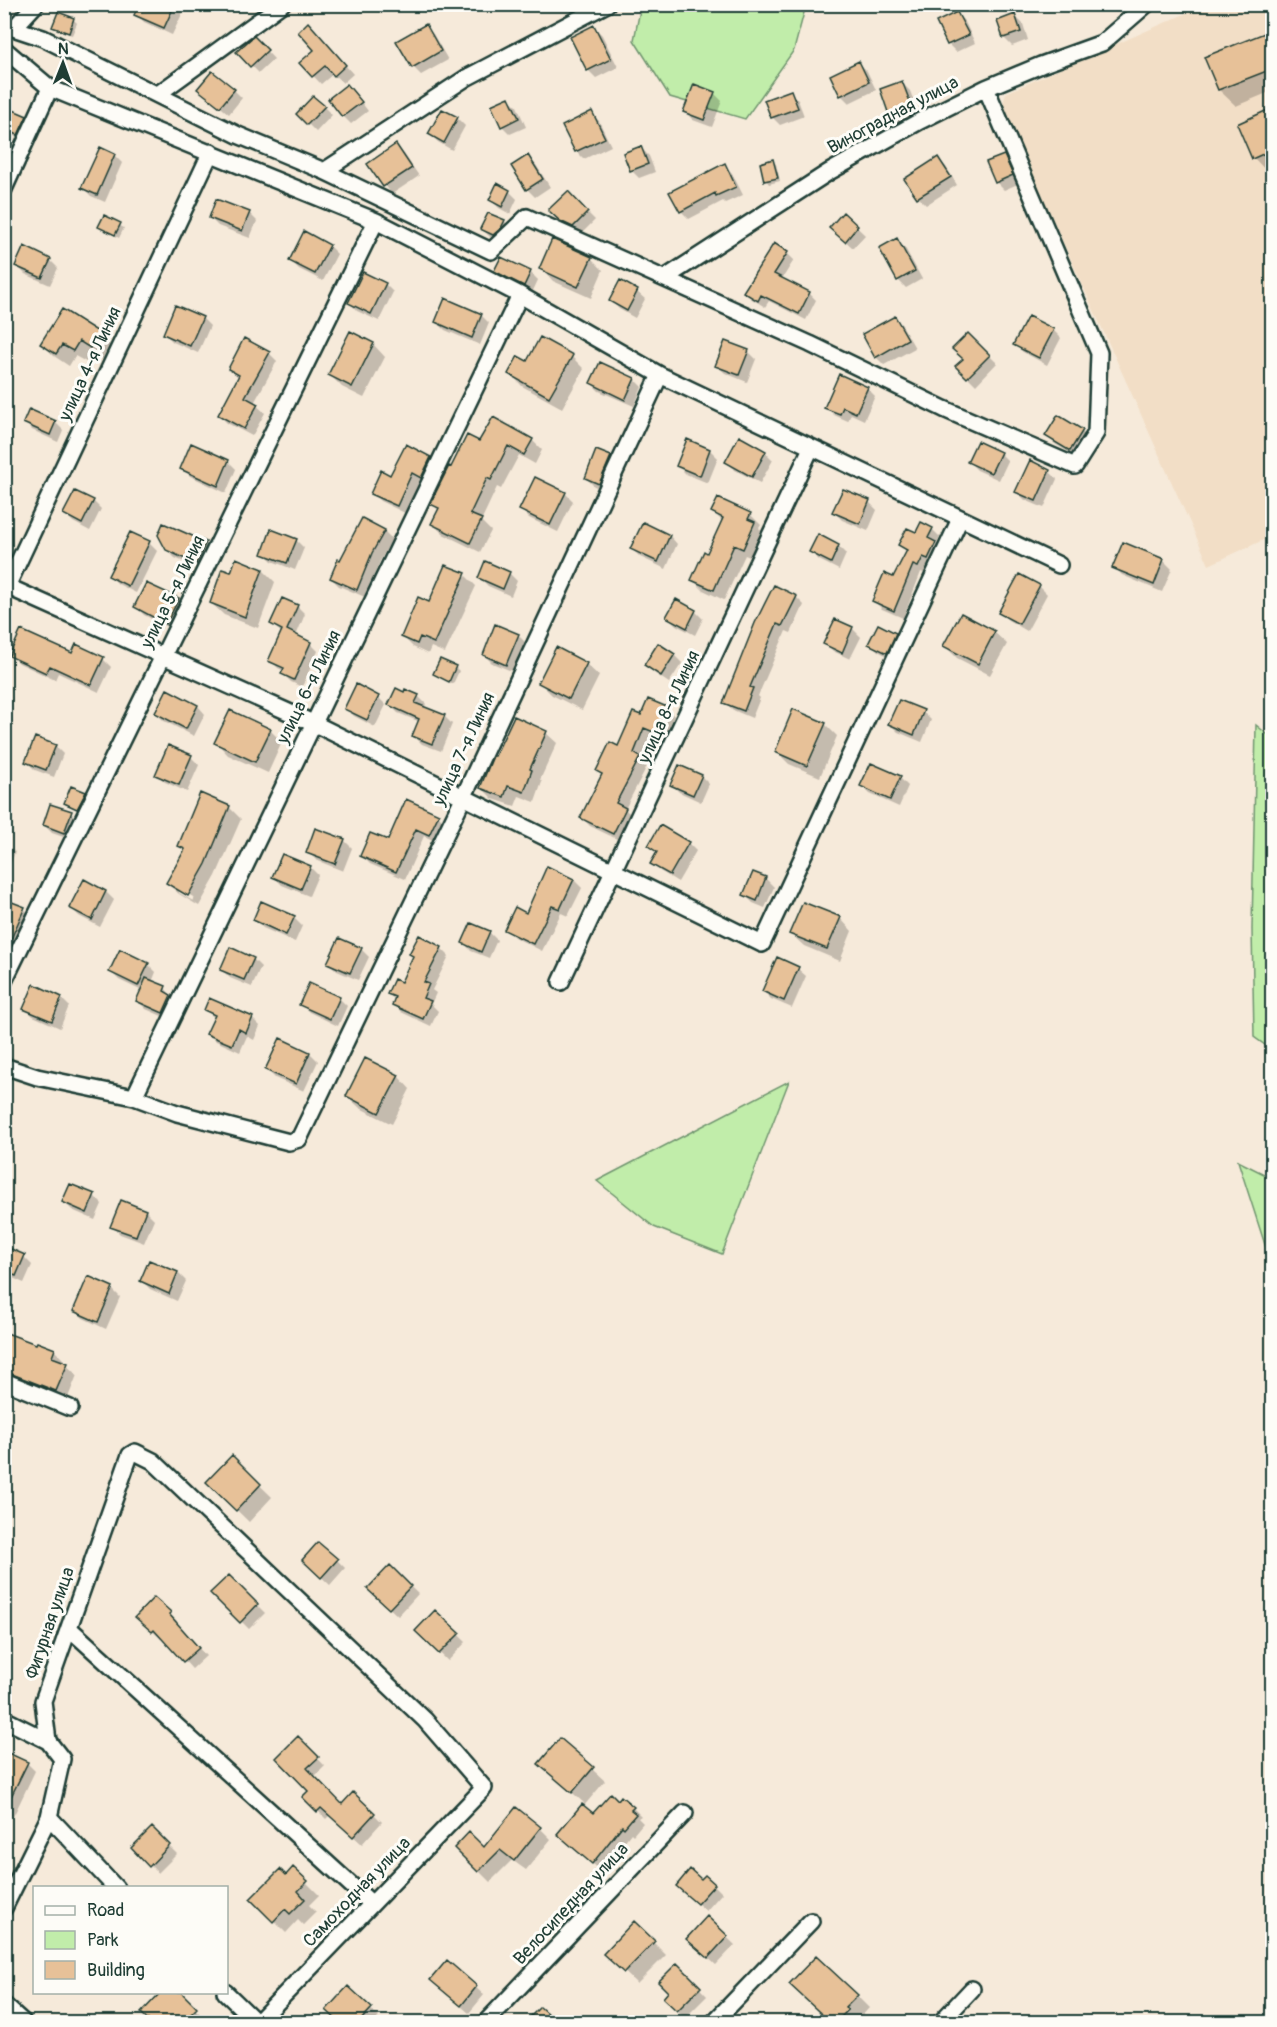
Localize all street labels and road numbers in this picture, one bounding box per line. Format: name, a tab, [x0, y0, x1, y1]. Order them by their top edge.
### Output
street label: Виноградная улица	[824, 71, 962, 159]
street label: улица 4-я Линия	[53, 303, 127, 426]
street label: улица 5-я Линия	[135, 532, 210, 653]
street label: улица 6-я Линия	[271, 626, 346, 748]
street label: улица 8-я Линия	[632, 647, 705, 768]
street label: улица 7-я Линия	[427, 689, 500, 810]
street label: Фигурная улица	[20, 1564, 80, 1682]
street label: Самоходная улица	[298, 1832, 416, 1952]
street label: Велосипедная улица	[508, 1838, 634, 1970]

